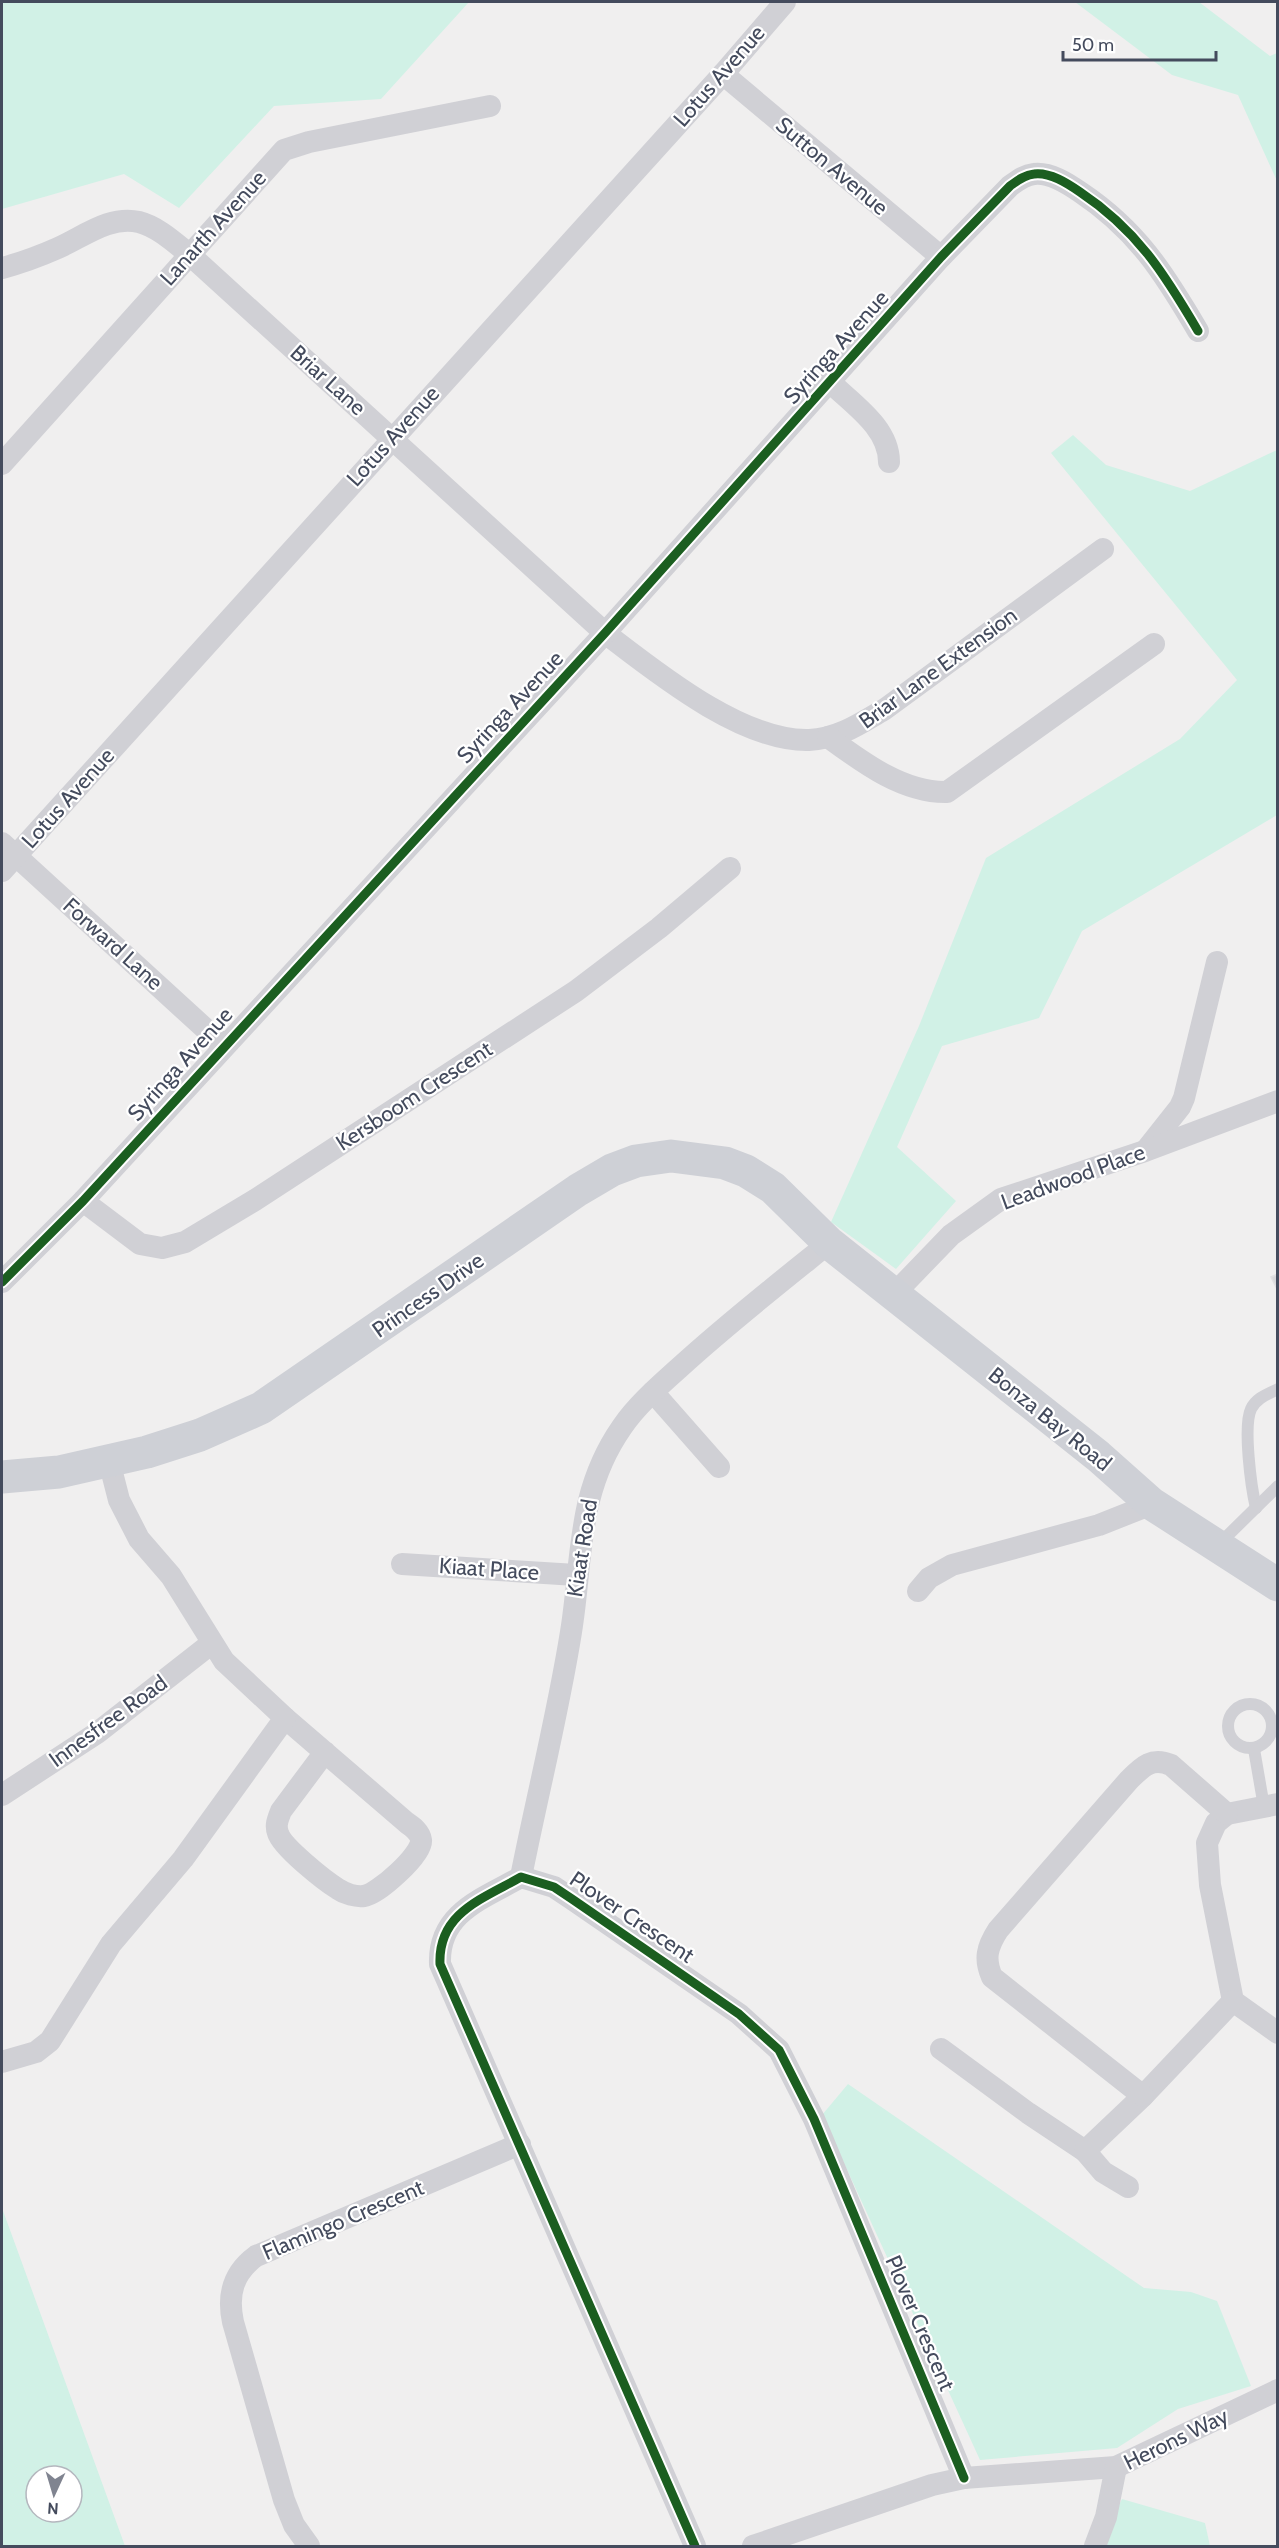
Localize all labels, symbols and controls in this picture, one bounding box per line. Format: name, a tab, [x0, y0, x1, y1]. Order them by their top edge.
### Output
street label: Lotus Avenue	[668, 20, 770, 132]
scale bar	[1063, 24, 1216, 62]
text: 50 m	[1072, 34, 1114, 56]
street label: Sutton Avenue	[770, 111, 894, 221]
street label: Lanarth Avenue	[154, 165, 272, 291]
street label: Syringa Avenue	[778, 285, 894, 409]
street label: Briar Lane	[285, 339, 371, 421]
street label: Lotus Avenue	[341, 380, 445, 492]
street label: Briar Lane Extension	[854, 602, 1022, 734]
street label: Syringa Avenue	[451, 645, 569, 769]
street label: Lotus Avenue	[16, 742, 120, 854]
street label: Forward Lane	[58, 892, 168, 996]
street label: Syringa Avenue	[122, 1002, 238, 1126]
street label: Kersboom Crescent	[331, 1035, 498, 1157]
street label: Leadwood Place	[997, 1138, 1149, 1216]
street label: Princess Drive	[367, 1247, 489, 1343]
street label: Bonza Bay Road	[983, 1361, 1117, 1477]
street label: Kiaat Road	[561, 1497, 603, 1599]
street label: Kiaat Place	[438, 1552, 540, 1586]
street label: Innesfree Road	[44, 1669, 172, 1773]
street label: Plover Crescent	[565, 1865, 700, 1969]
street label: Flamingo Crescent	[258, 2174, 428, 2266]
street label: Plover Crescent	[879, 2251, 961, 2395]
street label: Herons Way	[1119, 2402, 1233, 2476]
north arrow	[24, 2464, 84, 2524]
text: N	[47, 2499, 59, 2518]

